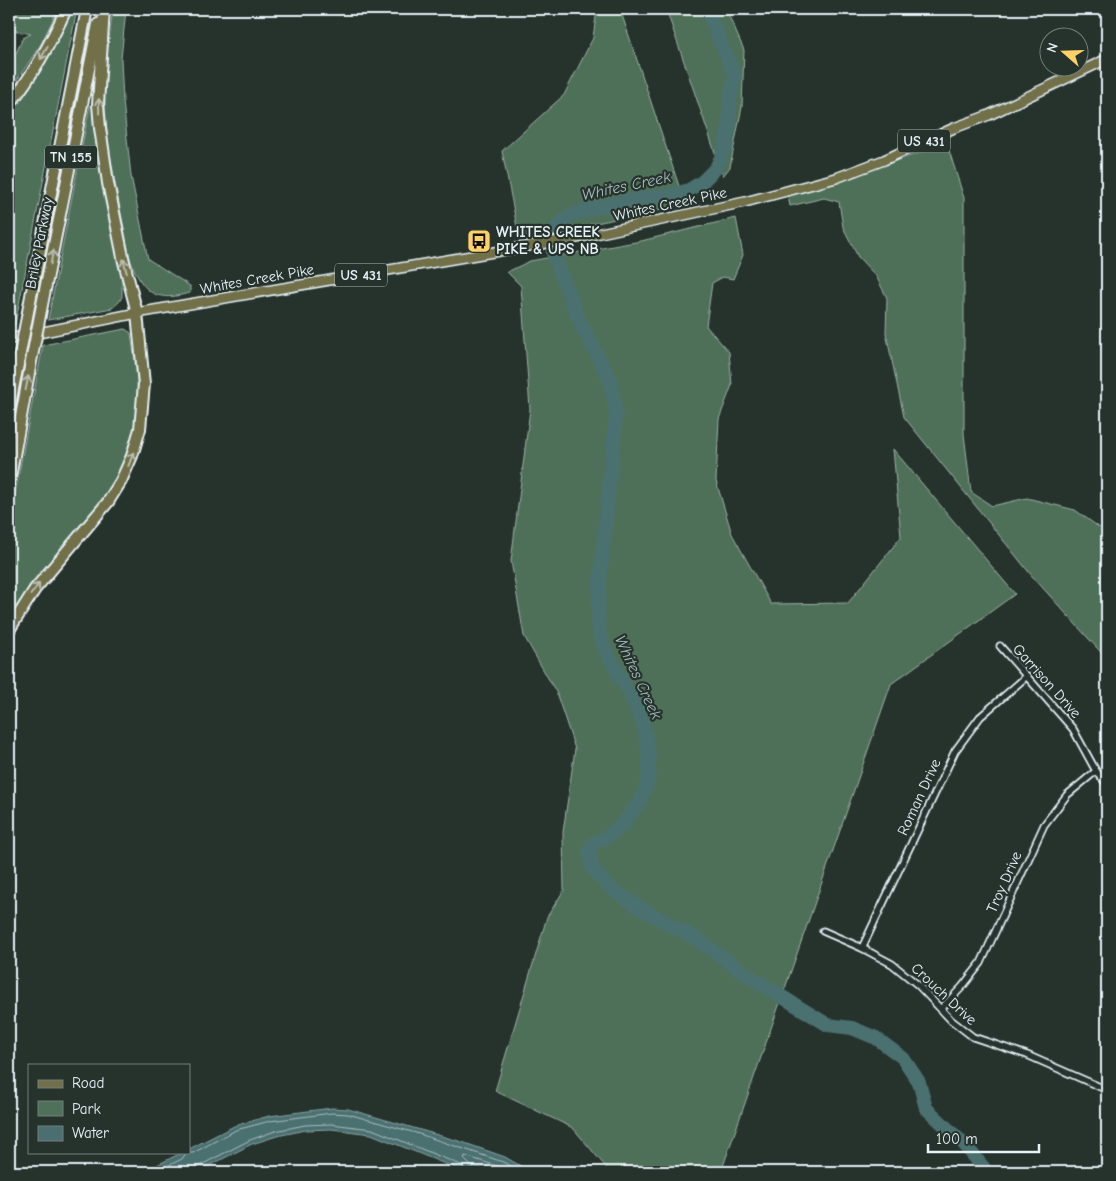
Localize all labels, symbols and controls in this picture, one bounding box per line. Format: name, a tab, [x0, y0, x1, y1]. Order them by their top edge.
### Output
north arrow	[1038, 28, 1088, 78]
text: N	[1043, 41, 1062, 55]
one-way arrow	[39, 45, 49, 59]
one-way arrow	[94, 98, 104, 114]
road number: US 431	[898, 130, 950, 152]
road number: TN 155	[45, 146, 97, 168]
water label: Whites Creek	[580, 168, 673, 204]
street label: Whites Creek Pike	[612, 183, 729, 225]
street label: Briley Parkway	[21, 195, 57, 290]
place label: WHITES CREEK PIKE & UPS NB	[496, 223, 600, 258]
bus stop icon: WHITES CREEK PIKE & UPS NB	[466, 228, 492, 254]
one-way arrow	[47, 249, 57, 265]
one-way arrow	[120, 259, 129, 275]
street label: Whites Creek Pike	[199, 260, 316, 298]
road number: US 431	[335, 264, 387, 286]
one-way arrow	[23, 376, 33, 392]
one-way arrow	[126, 452, 136, 467]
one-way arrow	[29, 583, 40, 596]
water label: Whites Creek	[611, 633, 665, 722]
street label: Garrison Drive	[1009, 640, 1085, 722]
street label: Roman Drive	[893, 755, 945, 838]
street label: Troy Drive	[982, 848, 1026, 916]
street label: Crouch Drive	[907, 959, 981, 1029]
legend	[28, 1064, 190, 1154]
text: Road	[72, 1074, 104, 1092]
text: Park	[72, 1100, 101, 1118]
scale bar	[928, 1121, 1040, 1153]
text: Water	[72, 1124, 109, 1142]
text: 100 m	[936, 1130, 978, 1148]

